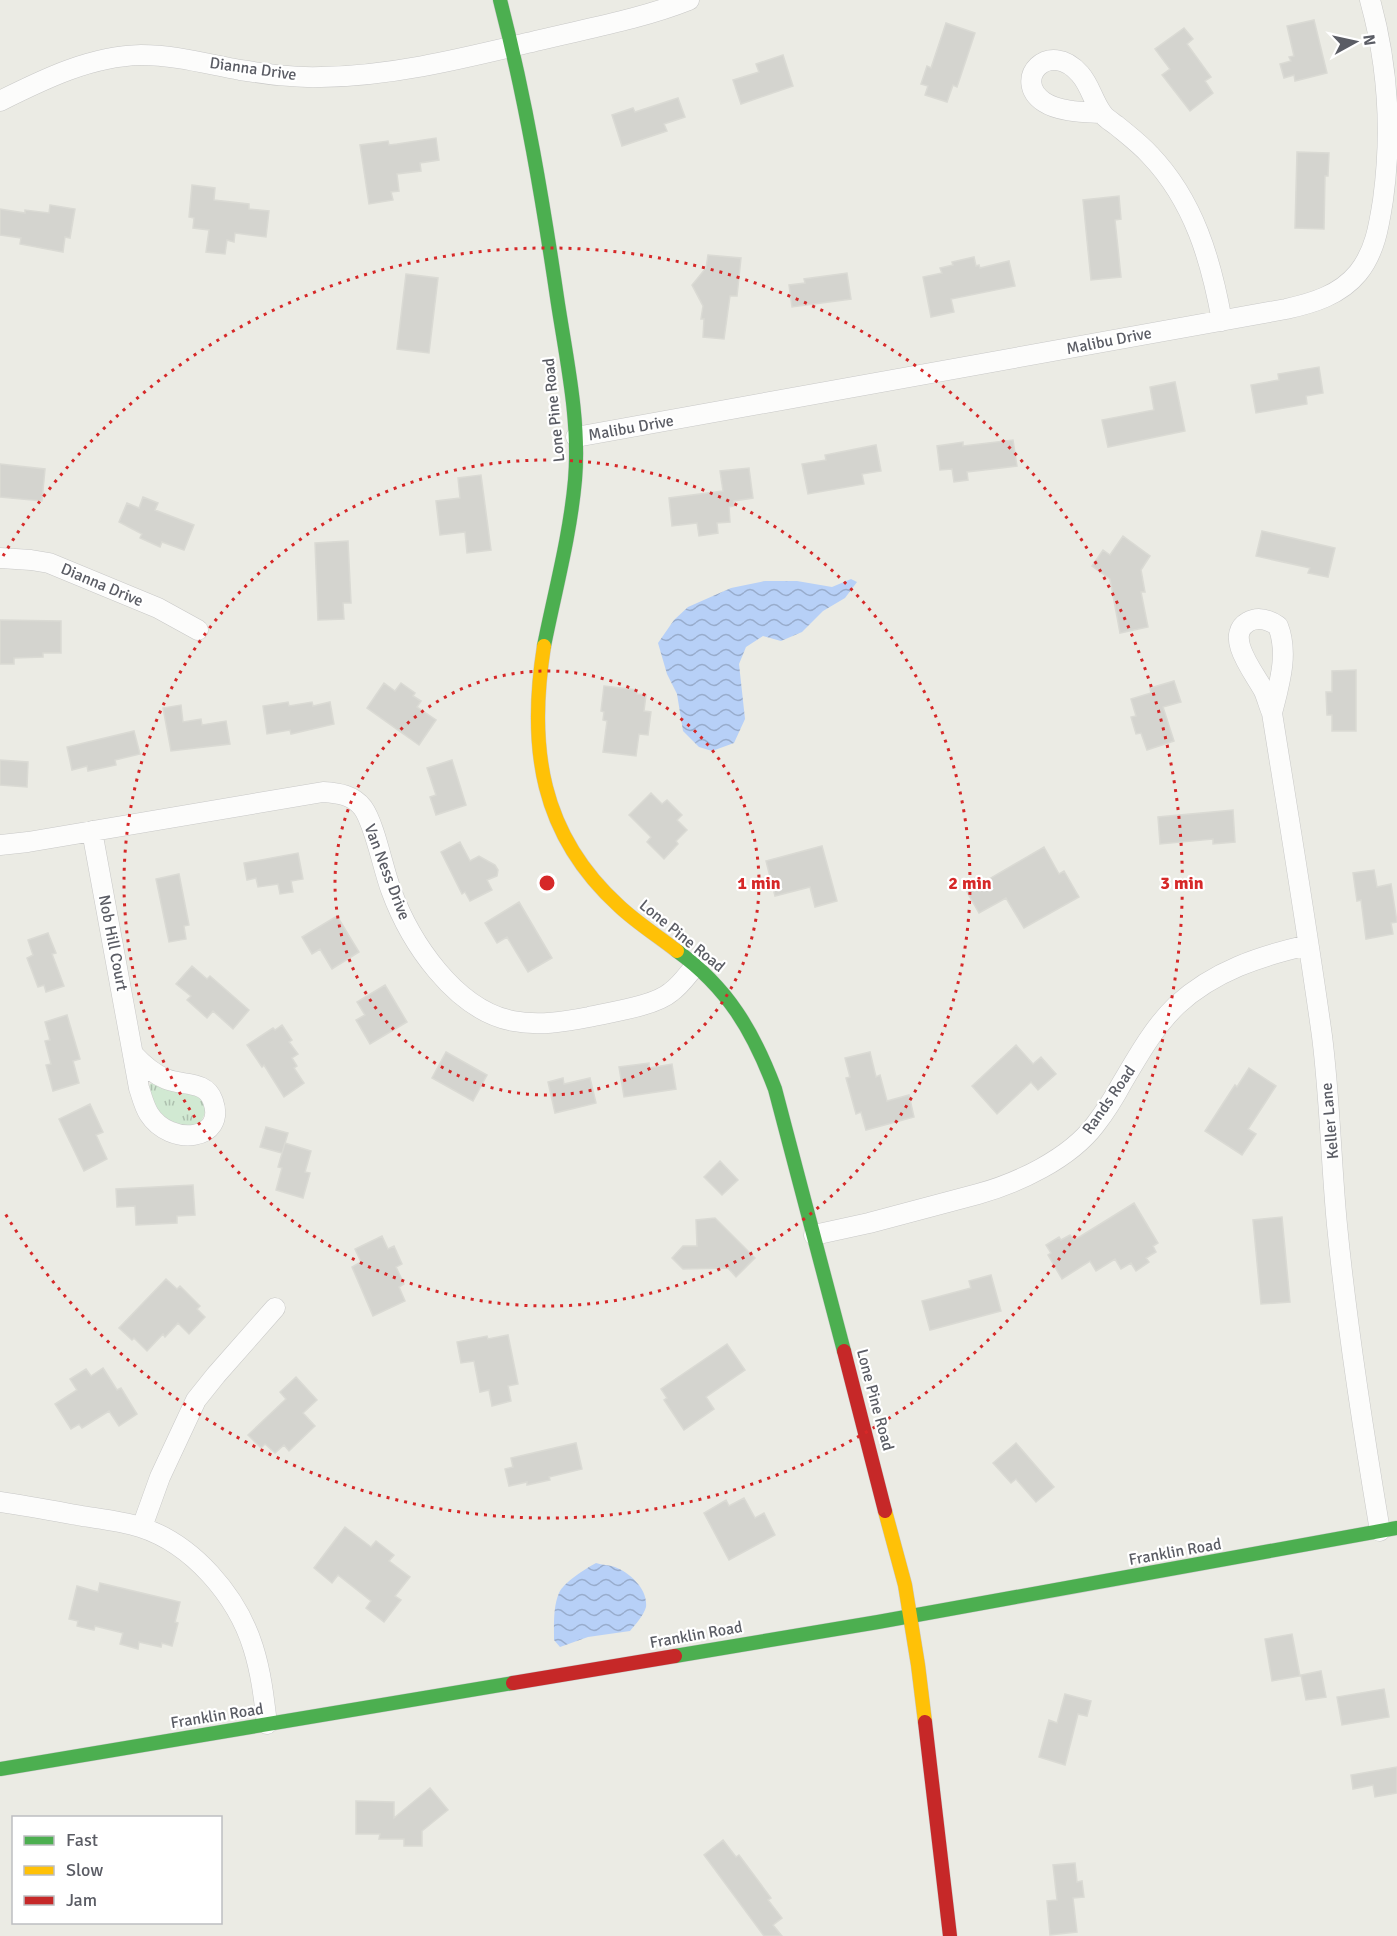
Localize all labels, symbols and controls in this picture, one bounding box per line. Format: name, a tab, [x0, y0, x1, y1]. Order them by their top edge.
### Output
north arrow	[1325, 12, 1385, 72]
text: N	[1358, 33, 1380, 47]
street label: Dianna Drive	[208, 53, 298, 85]
street label: Malibu Drive	[1065, 323, 1153, 359]
street label: Lone Pine Road	[539, 357, 569, 463]
street label: Malibu Drive	[587, 411, 675, 445]
street label: Dianna Drive	[58, 559, 146, 611]
street label: Van Ness Drive	[360, 821, 414, 923]
text: 1 min	[737, 872, 781, 894]
text: 2 min	[948, 872, 992, 894]
text: 3 min	[1160, 872, 1204, 894]
centre of rings	[537, 873, 557, 893]
street label: Nob Hill Court	[94, 893, 132, 993]
street label: Lone Pine Road	[635, 895, 729, 977]
street label: Rands Road	[1078, 1062, 1140, 1138]
street label: Keller Lane	[1317, 1082, 1343, 1160]
street label: Lone Pine Road	[852, 1347, 898, 1453]
street label: Franklin Road	[1127, 1534, 1223, 1570]
street label: Franklin Road	[648, 1617, 744, 1653]
street label: Franklin Road	[169, 1699, 265, 1733]
legend	[12, 1816, 222, 1924]
text: Fast	[66, 1829, 98, 1851]
text: Slow	[66, 1859, 103, 1881]
text: Jam	[66, 1889, 97, 1911]

